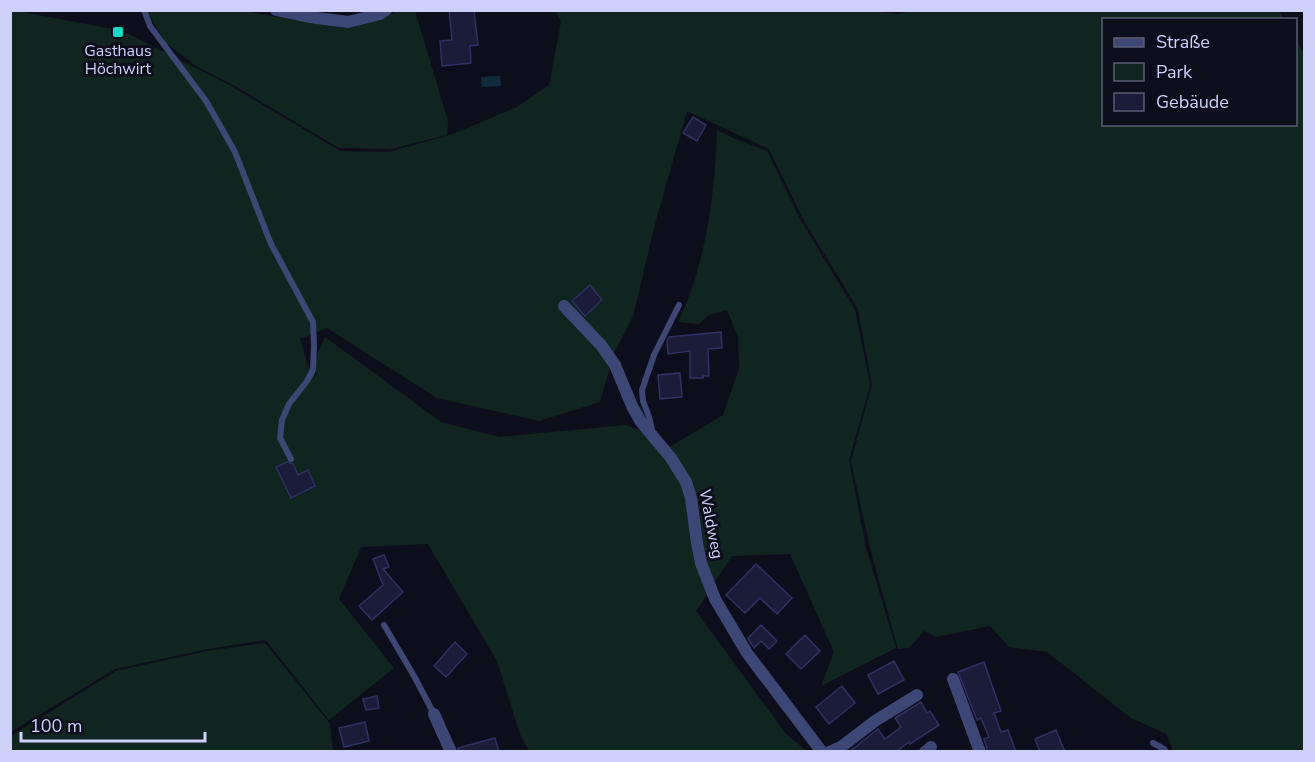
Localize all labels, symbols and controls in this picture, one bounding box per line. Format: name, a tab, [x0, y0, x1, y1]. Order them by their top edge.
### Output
legend	[1102, 18, 1297, 126]
marker: Gasthaus Höchwirt	[111, 25, 125, 39]
text: Straße	[1156, 30, 1210, 54]
place label: Gasthaus Höchwirt	[84, 40, 152, 80]
text: Park	[1156, 60, 1193, 84]
text: Gebäude	[1156, 90, 1229, 114]
street label: Waldweg	[693, 487, 729, 561]
scale bar	[21, 705, 206, 743]
text: 100 m	[30, 714, 82, 738]

